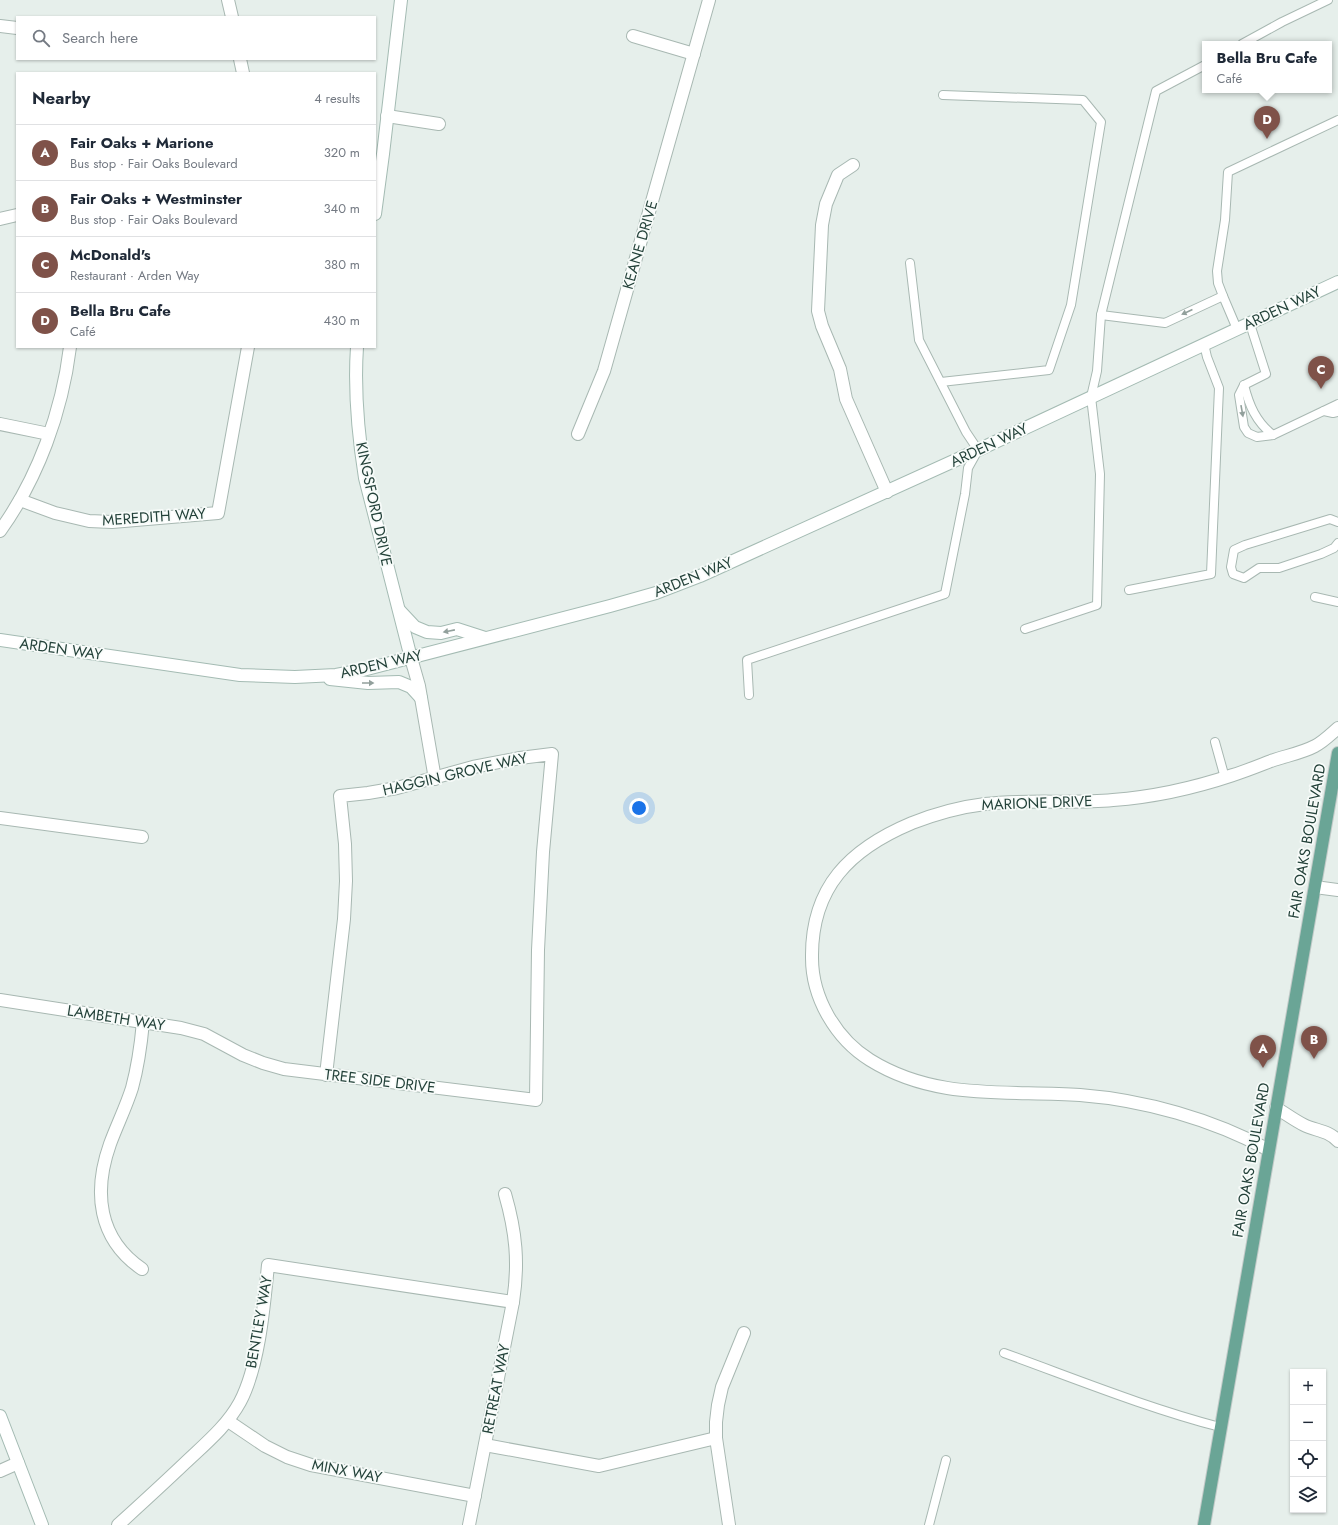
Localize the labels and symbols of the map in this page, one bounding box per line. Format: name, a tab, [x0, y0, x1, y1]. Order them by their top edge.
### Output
pin: D	[1254, 106, 1280, 139]
street label: KEANE DRIVE	[617, 198, 663, 292]
street label: ARDEN WAY	[1240, 280, 1325, 336]
one-way arrow	[1182, 309, 1193, 315]
pin: C	[1308, 356, 1334, 389]
one-way arrow	[1239, 405, 1245, 418]
street label: ARDEN WAY	[947, 417, 1032, 473]
street label: KINGSFORD DRIVE	[350, 440, 398, 568]
street label: MEREDITH WAY	[101, 502, 207, 532]
street label: ARDEN WAY	[650, 551, 736, 603]
one-way arrow	[443, 628, 455, 634]
street label: ARDEN WAY	[18, 632, 104, 666]
street label: ARDEN WAY	[338, 644, 425, 684]
one-way arrow	[362, 680, 375, 686]
street label: HAGGIN GROVE WAY	[380, 747, 530, 801]
street label: FAIR OAKS BOULEVARD	[1283, 762, 1331, 920]
street label: MARIONE DRIVE	[981, 790, 1093, 816]
your location	[629, 798, 649, 818]
street label: LAMBETH WAY	[66, 999, 167, 1037]
pin: B	[1301, 1026, 1327, 1059]
pin: A	[1250, 1035, 1276, 1068]
street label: TREE SIDE DRIVE	[323, 1063, 437, 1099]
street label: FAIR OAKS BOULEVARD	[1227, 1081, 1275, 1239]
street label: BENTLEY WAY	[240, 1273, 278, 1370]
street label: RETREAT WAY	[476, 1342, 516, 1436]
street label: MINX WAY	[310, 1453, 384, 1489]

